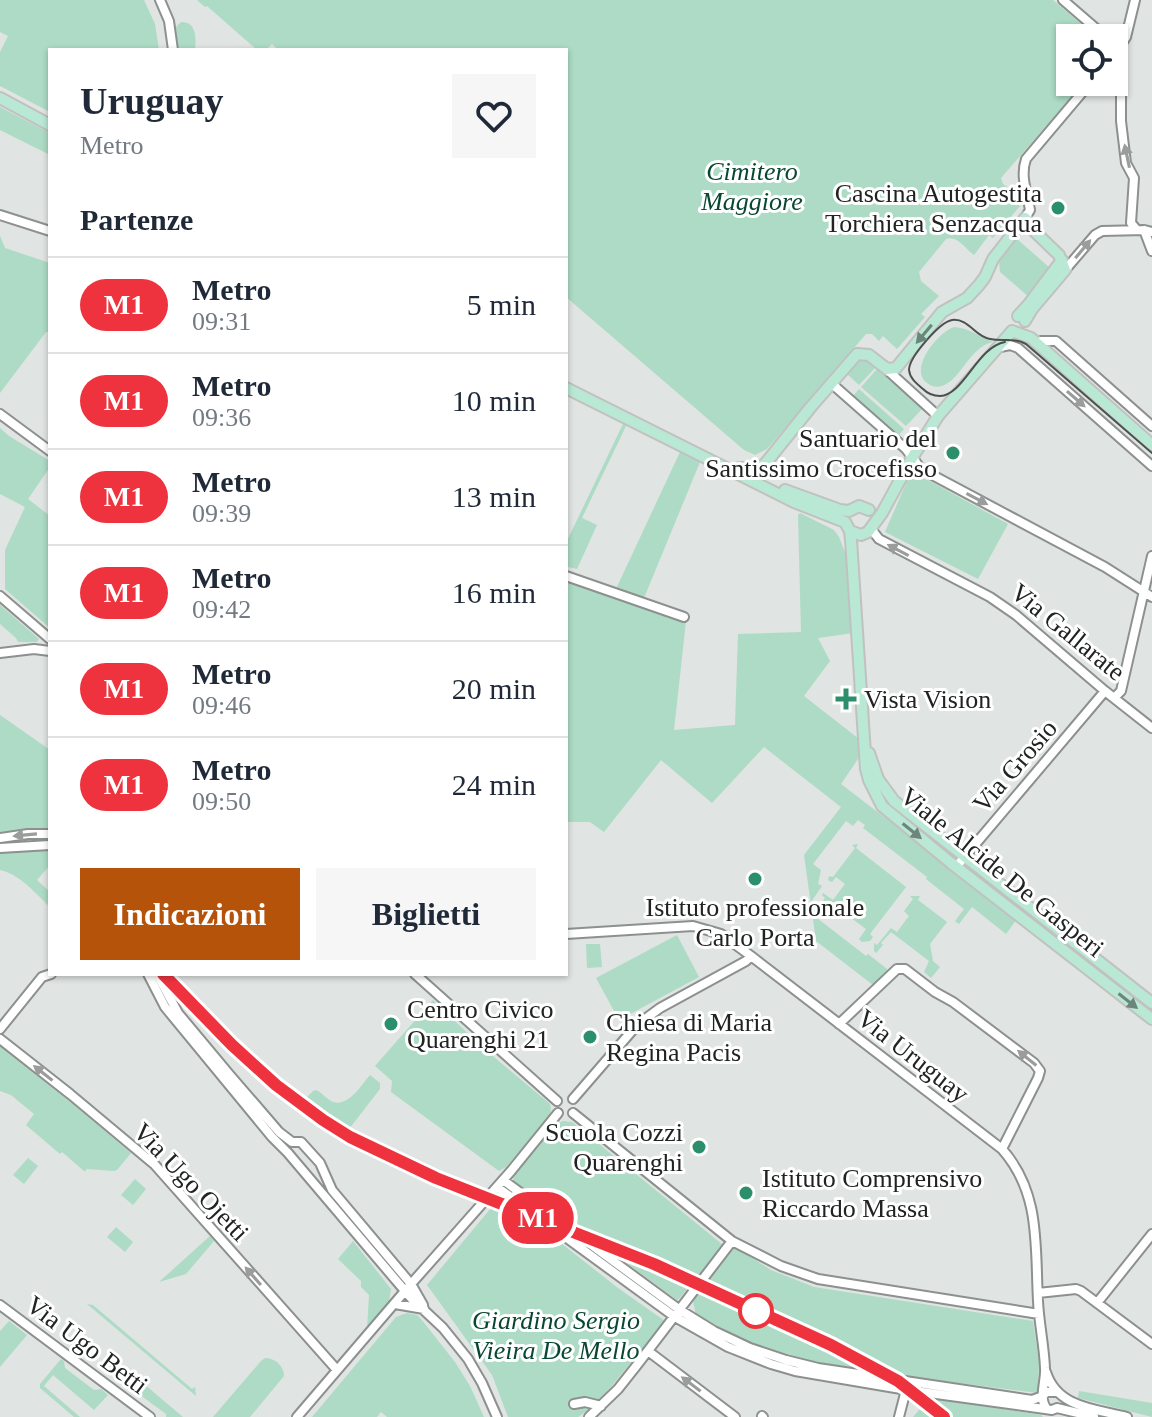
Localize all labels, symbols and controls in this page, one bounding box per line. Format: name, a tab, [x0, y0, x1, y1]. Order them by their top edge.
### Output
map controls	[1056, 24, 1128, 96]
button: locate	[1056, 24, 1128, 96]
button: heart	[452, 74, 536, 158]
text: Uruguay	[80, 80, 224, 122]
text: Metro	[80, 131, 144, 160]
one-way arrow	[1120, 143, 1132, 168]
park label: Cimitero Maggiore	[700, 157, 803, 216]
place label: Cascina Autogestita Torchiera Senzacqua	[825, 179, 1042, 238]
marker: Cascina Autogestita Torchiera Senzacqua	[1049, 199, 1067, 217]
text: Partenze	[80, 203, 193, 236]
one-way arrow	[1074, 240, 1091, 260]
text: Metro	[192, 273, 271, 306]
text: 5 min	[467, 288, 536, 321]
text: M1	[104, 289, 144, 320]
text: 09:31	[192, 307, 251, 336]
one-way arrow	[916, 324, 933, 344]
text: Metro	[192, 369, 271, 402]
text: 10 min	[452, 384, 536, 417]
text: M1	[104, 385, 144, 416]
one-way arrow	[1066, 390, 1086, 407]
text: 09:36	[192, 403, 251, 432]
place label: Santuario del Santissimo Crocefisso	[705, 424, 937, 483]
marker: Santuario del Santissimo Crocefisso	[944, 444, 962, 462]
text: Metro	[192, 465, 271, 498]
text: 13 min	[452, 480, 536, 513]
text: M1	[104, 481, 144, 512]
one-way arrow	[966, 492, 989, 505]
text: 09:39	[192, 499, 251, 528]
one-way arrow	[887, 543, 910, 556]
text: Metro	[192, 561, 271, 594]
text: 16 min	[452, 576, 536, 609]
text: M1	[104, 577, 144, 608]
street label: Via Gallarate	[1005, 577, 1131, 687]
text: 09:42	[192, 595, 251, 624]
text: Metro	[192, 657, 271, 690]
text: 20 min	[452, 672, 536, 705]
text: M1	[104, 673, 144, 704]
place label: Vista Vision	[864, 685, 991, 714]
marker: Vista Vision	[835, 688, 857, 710]
text: 09:46	[192, 691, 251, 720]
street label: Via Grosio	[967, 714, 1063, 818]
text: Metro	[192, 753, 271, 786]
text: 24 min	[452, 768, 536, 801]
text: M1	[104, 769, 144, 800]
street label: Viale Alcide De Gasperi	[894, 781, 1110, 963]
text: 09:50	[192, 787, 251, 816]
one-way arrow	[902, 822, 922, 839]
one-way arrow	[12, 829, 37, 842]
button: Indicazioni	[80, 868, 300, 960]
button: Biglietti	[316, 868, 536, 960]
marker: Istituto professionale Carlo Porta	[746, 870, 764, 888]
place label: Istituto professionale Carlo Porta	[646, 893, 864, 952]
one-way arrow	[1118, 992, 1138, 1008]
place label: Centro Civico Quarenghi 21	[407, 995, 554, 1054]
street label: Via Uruguay	[851, 1003, 975, 1109]
place label: Chiesa di Maria Regina Pacis	[606, 1008, 773, 1067]
marker: Centro Civico Quarenghi 21	[382, 1015, 400, 1033]
marker: Chiesa di Maria Regina Pacis	[581, 1028, 599, 1046]
one-way arrow	[1017, 1050, 1037, 1067]
one-way arrow	[33, 1065, 53, 1081]
street label: Via Ugo Ojetti	[127, 1117, 255, 1247]
place label: Scuola Cozzi Quarenghi	[545, 1118, 683, 1177]
marker: Scuola Cozzi Quarenghi	[690, 1138, 708, 1156]
place label: Istituto Comprensivo Riccardo Massa	[762, 1164, 982, 1223]
marker: Istituto Comprensivo Riccardo Massa	[737, 1184, 755, 1202]
line badge: M1	[502, 1192, 574, 1244]
text: M1	[518, 1202, 558, 1233]
one-way arrow	[244, 1266, 262, 1285]
street label: Via Ugo Betti	[21, 1290, 153, 1400]
unlabelled marker	[739, 1294, 773, 1328]
park label: Giardino Sergio Vieira De Mello	[472, 1306, 640, 1365]
one-way arrow	[681, 1376, 702, 1392]

